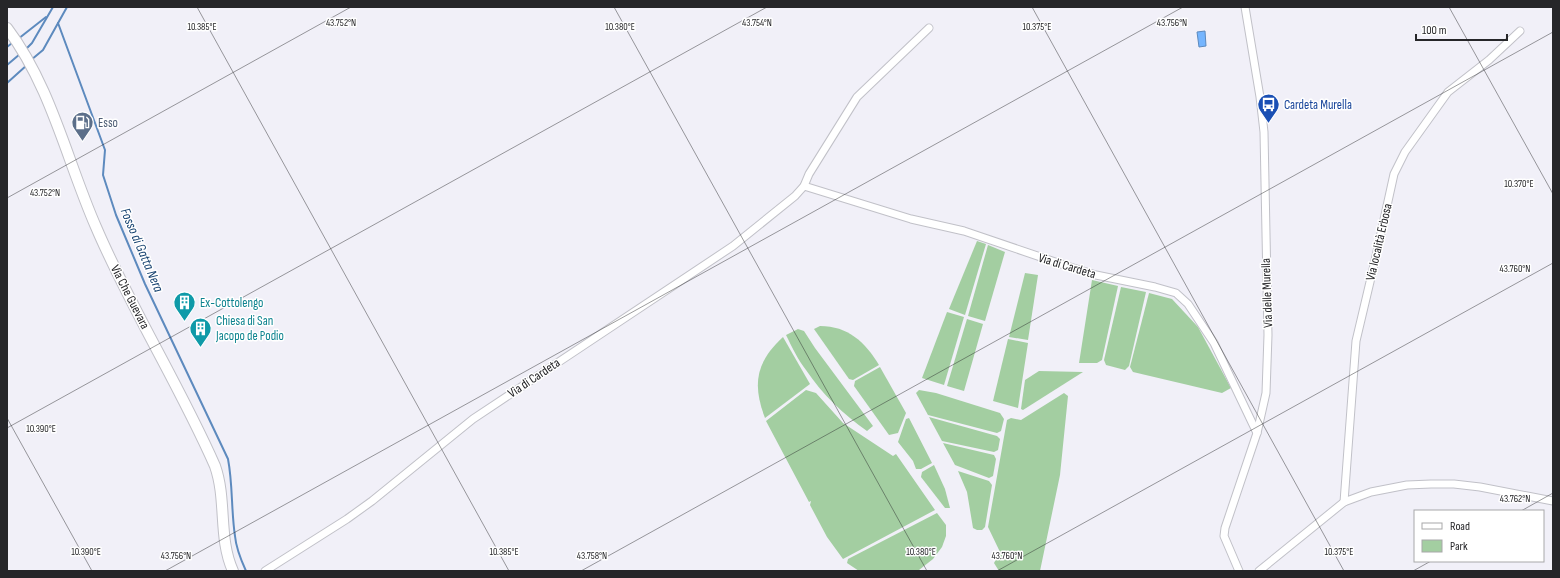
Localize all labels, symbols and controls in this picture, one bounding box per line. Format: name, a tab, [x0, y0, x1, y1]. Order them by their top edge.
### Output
scale bar	[1416, 16, 1507, 42]
text: 43.752°N	[326, 17, 356, 29]
text: 43.754°N	[742, 17, 772, 29]
text: 43.756°N	[1157, 17, 1187, 29]
text: 10.385°E	[187, 21, 217, 33]
text: 10.380°E	[605, 21, 635, 33]
text: 10.375°E	[1023, 21, 1051, 33]
text: 100 m	[1422, 23, 1447, 38]
bus stop icon: Cardeta Murella	[1255, 92, 1281, 125]
place label: Cardeta Murella	[1284, 97, 1352, 113]
fuel station icon: Esso	[69, 110, 95, 143]
place label: Esso	[98, 115, 118, 131]
text: 10.370°E	[1504, 178, 1534, 190]
text: 43.752°N	[30, 187, 60, 199]
street label: Via località Erbosa	[1362, 202, 1396, 282]
water label: Fosso di Gatta Nera	[117, 206, 167, 295]
street label: Via di Cardeta	[1036, 250, 1098, 282]
street label: Via delle Murella	[1258, 258, 1276, 328]
street label: Via Che Guevara	[107, 262, 153, 332]
text: 43.760°N	[1500, 263, 1530, 275]
building icon: Ex-Cottolengo	[172, 290, 198, 323]
place label: Ex-Cottolengo	[200, 295, 264, 311]
place label: Chiesa di San Jacopo de Podio	[215, 313, 284, 344]
building icon: Chiesa di San Jacopo de Podio	[188, 315, 214, 348]
street label: Via di Cardeta	[505, 355, 563, 401]
text: 10.390°E	[26, 423, 56, 435]
text: 43.762°N	[1500, 493, 1530, 505]
legend	[1414, 510, 1544, 562]
text: Road	[1450, 519, 1470, 534]
text: Park	[1450, 539, 1468, 554]
text: 10.390°E	[71, 546, 101, 558]
text: 10.385°E	[489, 546, 519, 558]
text: 10.380°E	[906, 546, 936, 558]
text: 10.375°E	[1325, 546, 1353, 558]
text: 43.756°N	[161, 550, 191, 562]
text: 43.758°N	[577, 550, 607, 562]
text: 43.760°N	[992, 550, 1022, 562]

